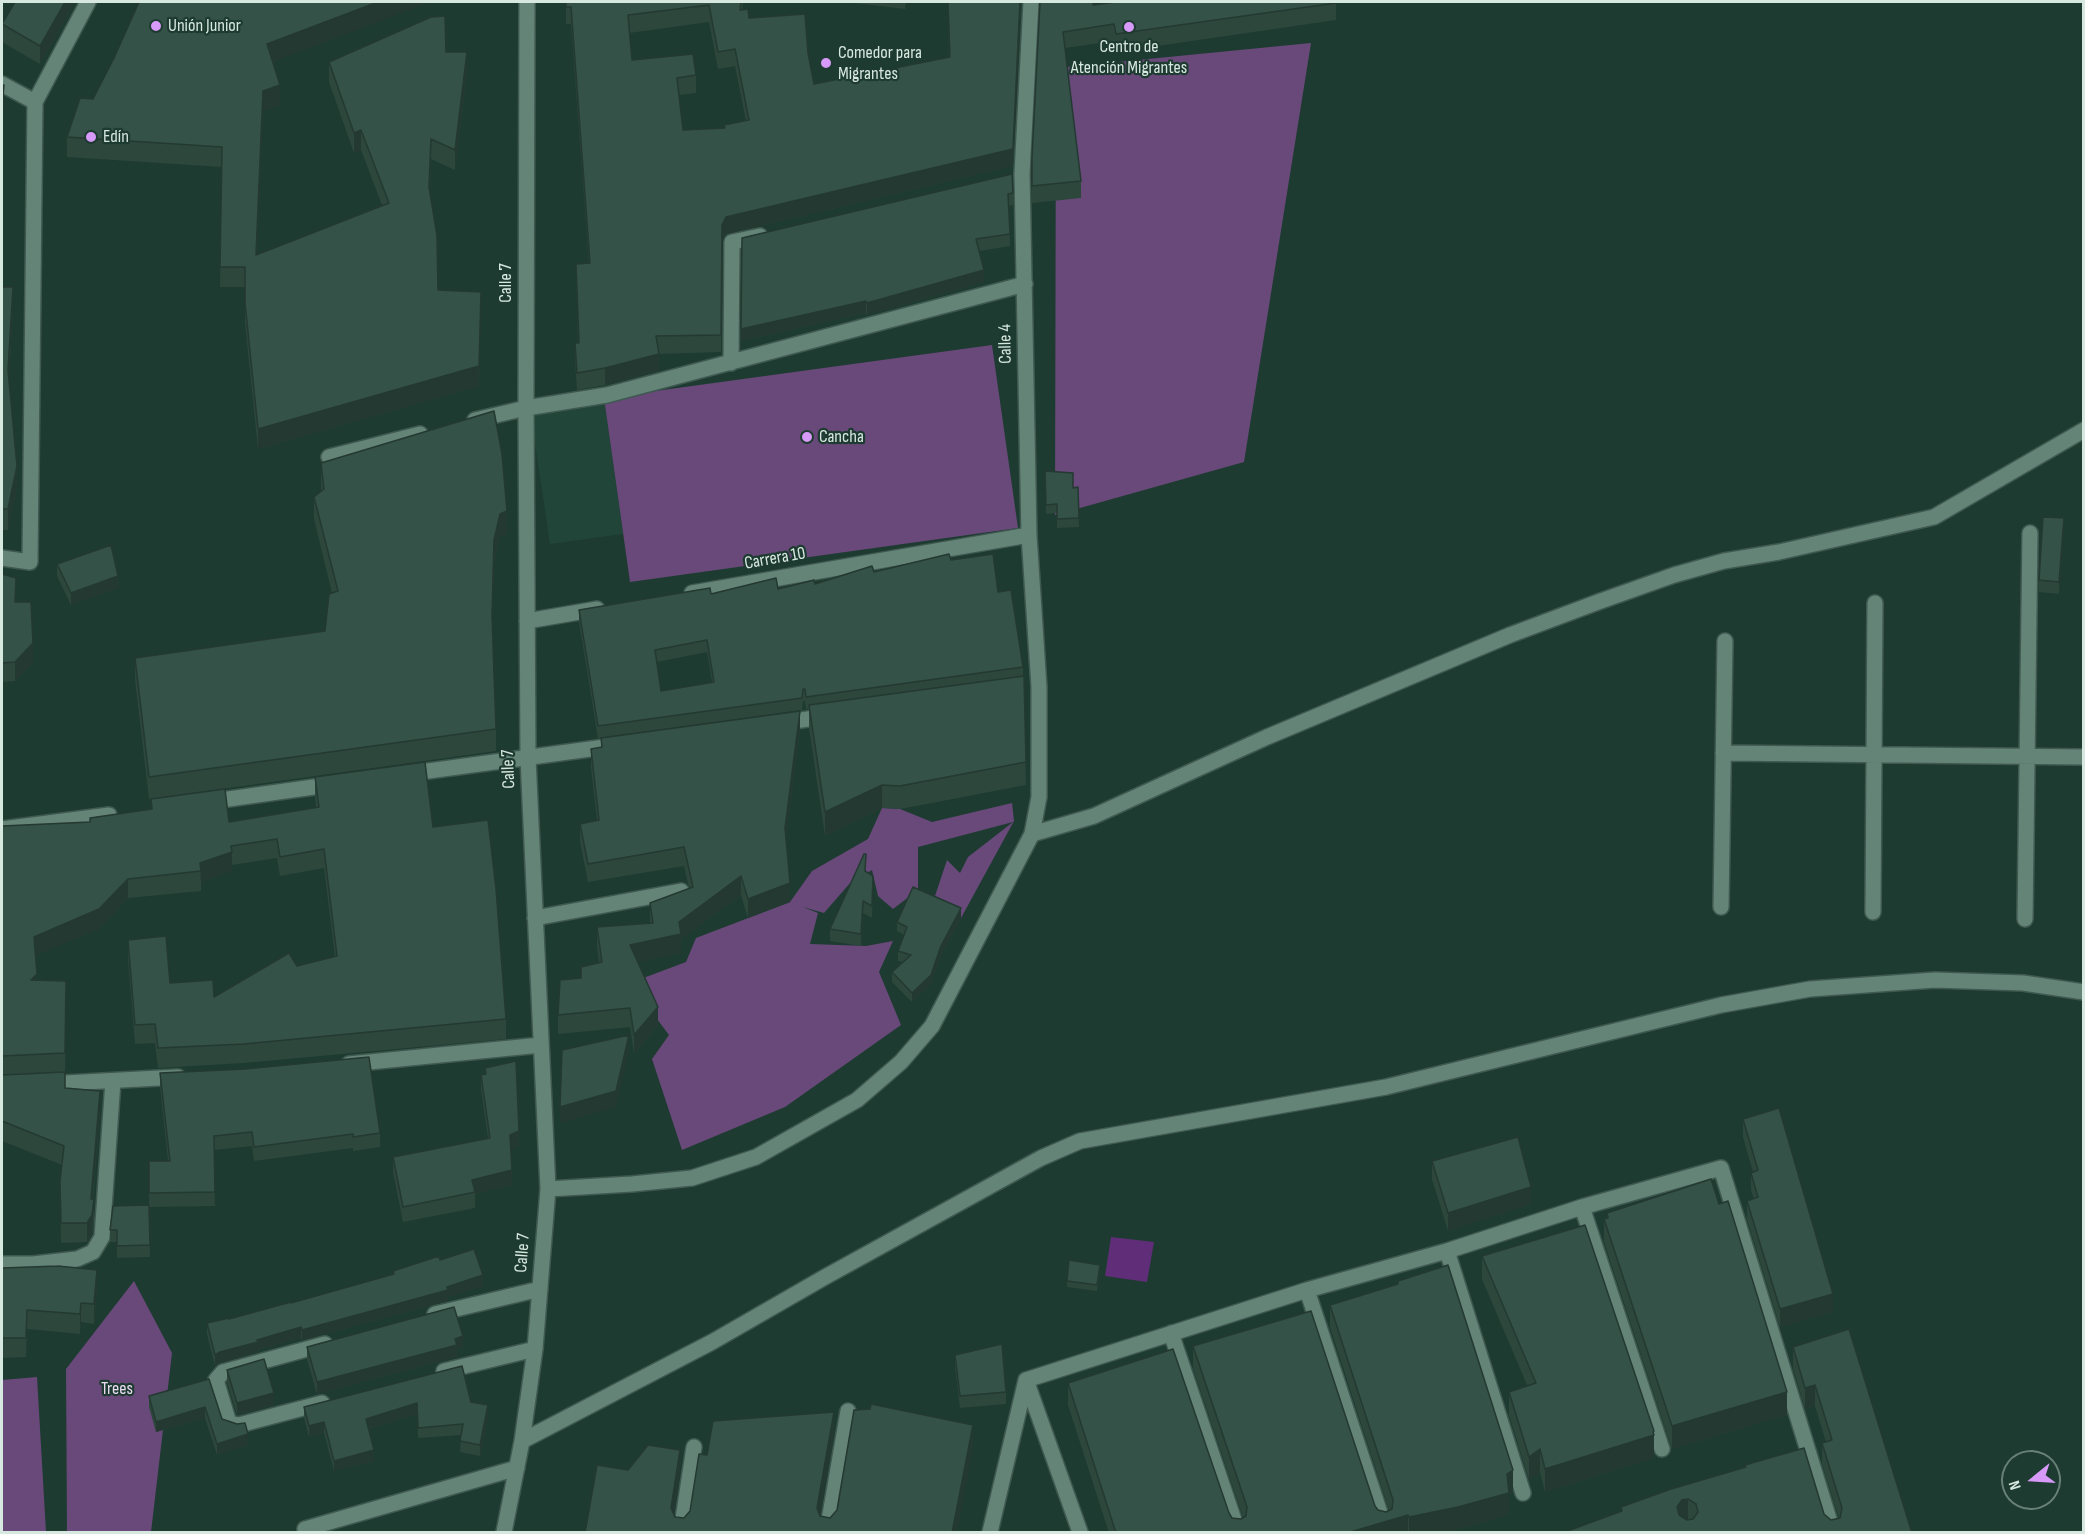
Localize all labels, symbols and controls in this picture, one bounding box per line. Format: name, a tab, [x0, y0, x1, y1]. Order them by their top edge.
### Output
place label: Unión Junior	[168, 15, 241, 37]
marker: Unión Junior	[149, 19, 163, 33]
marker: Centro de Atención Migrantes	[1122, 20, 1136, 34]
place label: Centro de Atención Migrantes	[1071, 36, 1187, 78]
place label: Comedor para Migrantes	[838, 42, 922, 84]
marker: Comedor para Migrantes	[819, 56, 833, 70]
place label: Edín	[103, 126, 129, 148]
marker: Edín	[84, 130, 98, 144]
street label: Calle 7	[495, 263, 517, 303]
street label: Calle 4	[995, 324, 1017, 364]
place label: Cancha	[819, 426, 864, 448]
marker: Cancha	[800, 430, 814, 444]
street label: Carrera 10	[743, 543, 807, 575]
street label: Calle 7	[498, 749, 520, 789]
street label: Calle 7	[511, 1233, 535, 1273]
park label: Trees	[101, 1378, 133, 1400]
north arrow	[2001, 1450, 2061, 1510]
text: N	[2005, 1478, 2026, 1492]

